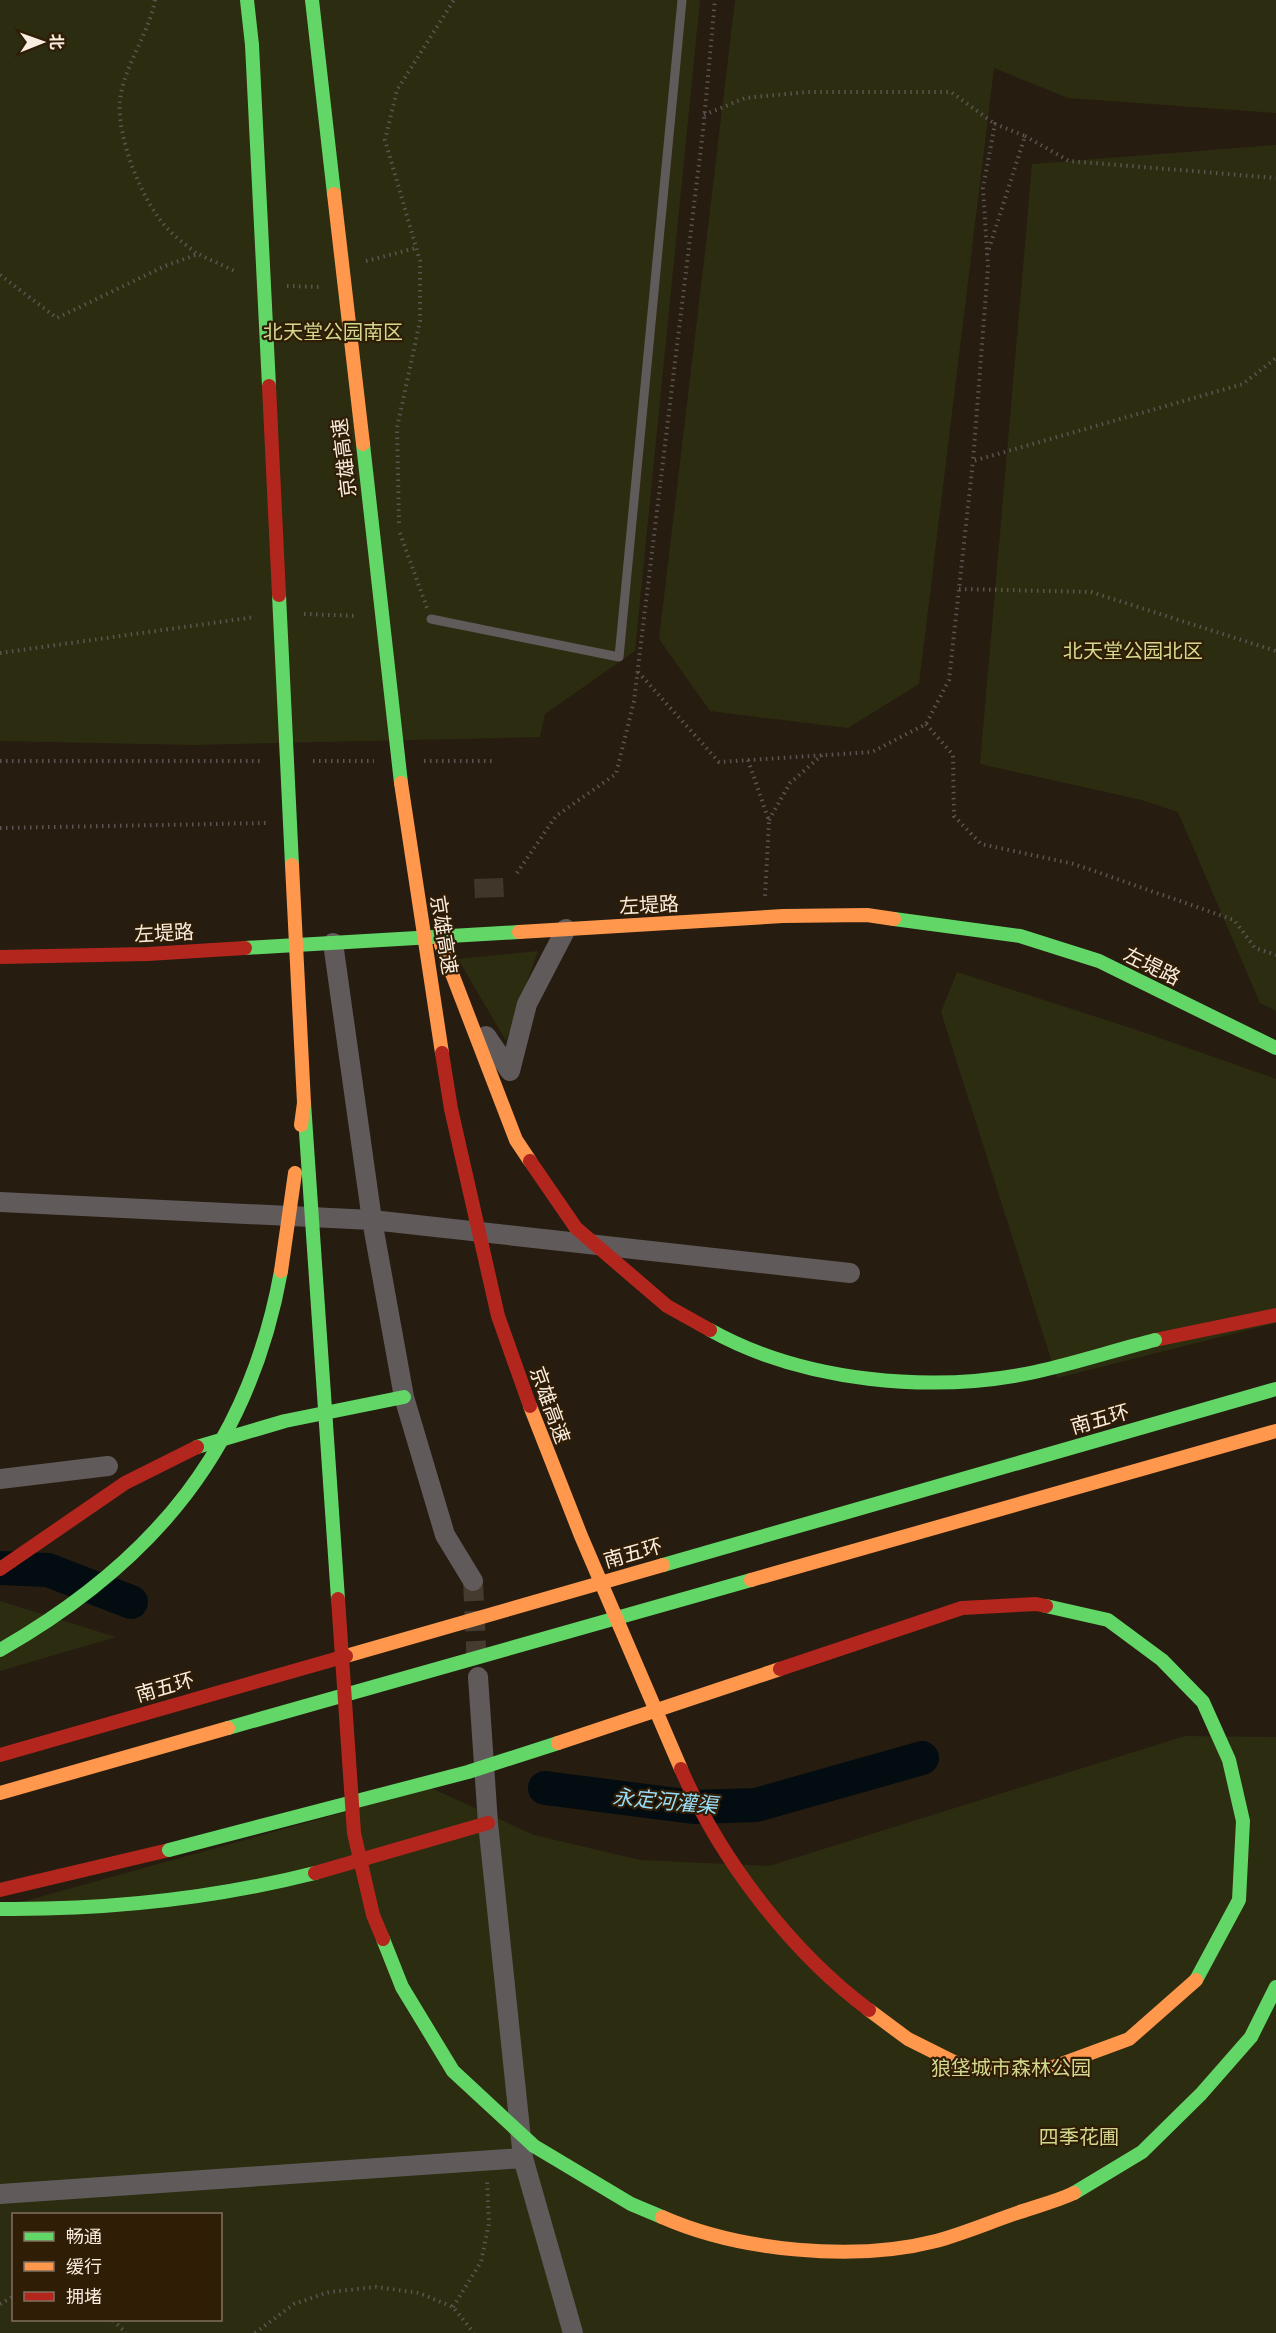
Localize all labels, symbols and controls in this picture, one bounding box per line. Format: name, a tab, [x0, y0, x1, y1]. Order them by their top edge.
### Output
north arrow	[12, 12, 72, 72]
text: 北	[47, 34, 67, 50]
park label: 北天堂公园南区	[263, 320, 403, 344]
street label: 京雄高速	[327, 417, 361, 499]
park label: 北天堂公园北区	[1063, 639, 1203, 663]
street label: 左堤路	[618, 891, 680, 919]
street label: 京雄高速	[426, 894, 462, 976]
street label: 左堤路	[133, 919, 195, 947]
street label: 左堤路	[1120, 942, 1184, 990]
street label: 京雄高速	[525, 1363, 575, 1447]
street label: 南五环	[1068, 1399, 1132, 1439]
street label: 南五环	[601, 1533, 665, 1573]
street label: 南五环	[133, 1667, 197, 1707]
water label: 永定河灌渠	[612, 1784, 721, 1818]
park label: 狼垡城市森林公园	[931, 2056, 1091, 2080]
park label: 四季花圃	[1039, 2125, 1119, 2149]
legend	[12, 2213, 222, 2321]
text: 畅通	[66, 2226, 102, 2247]
text: 缓行	[66, 2256, 102, 2277]
text: 拥堵	[66, 2286, 102, 2307]

